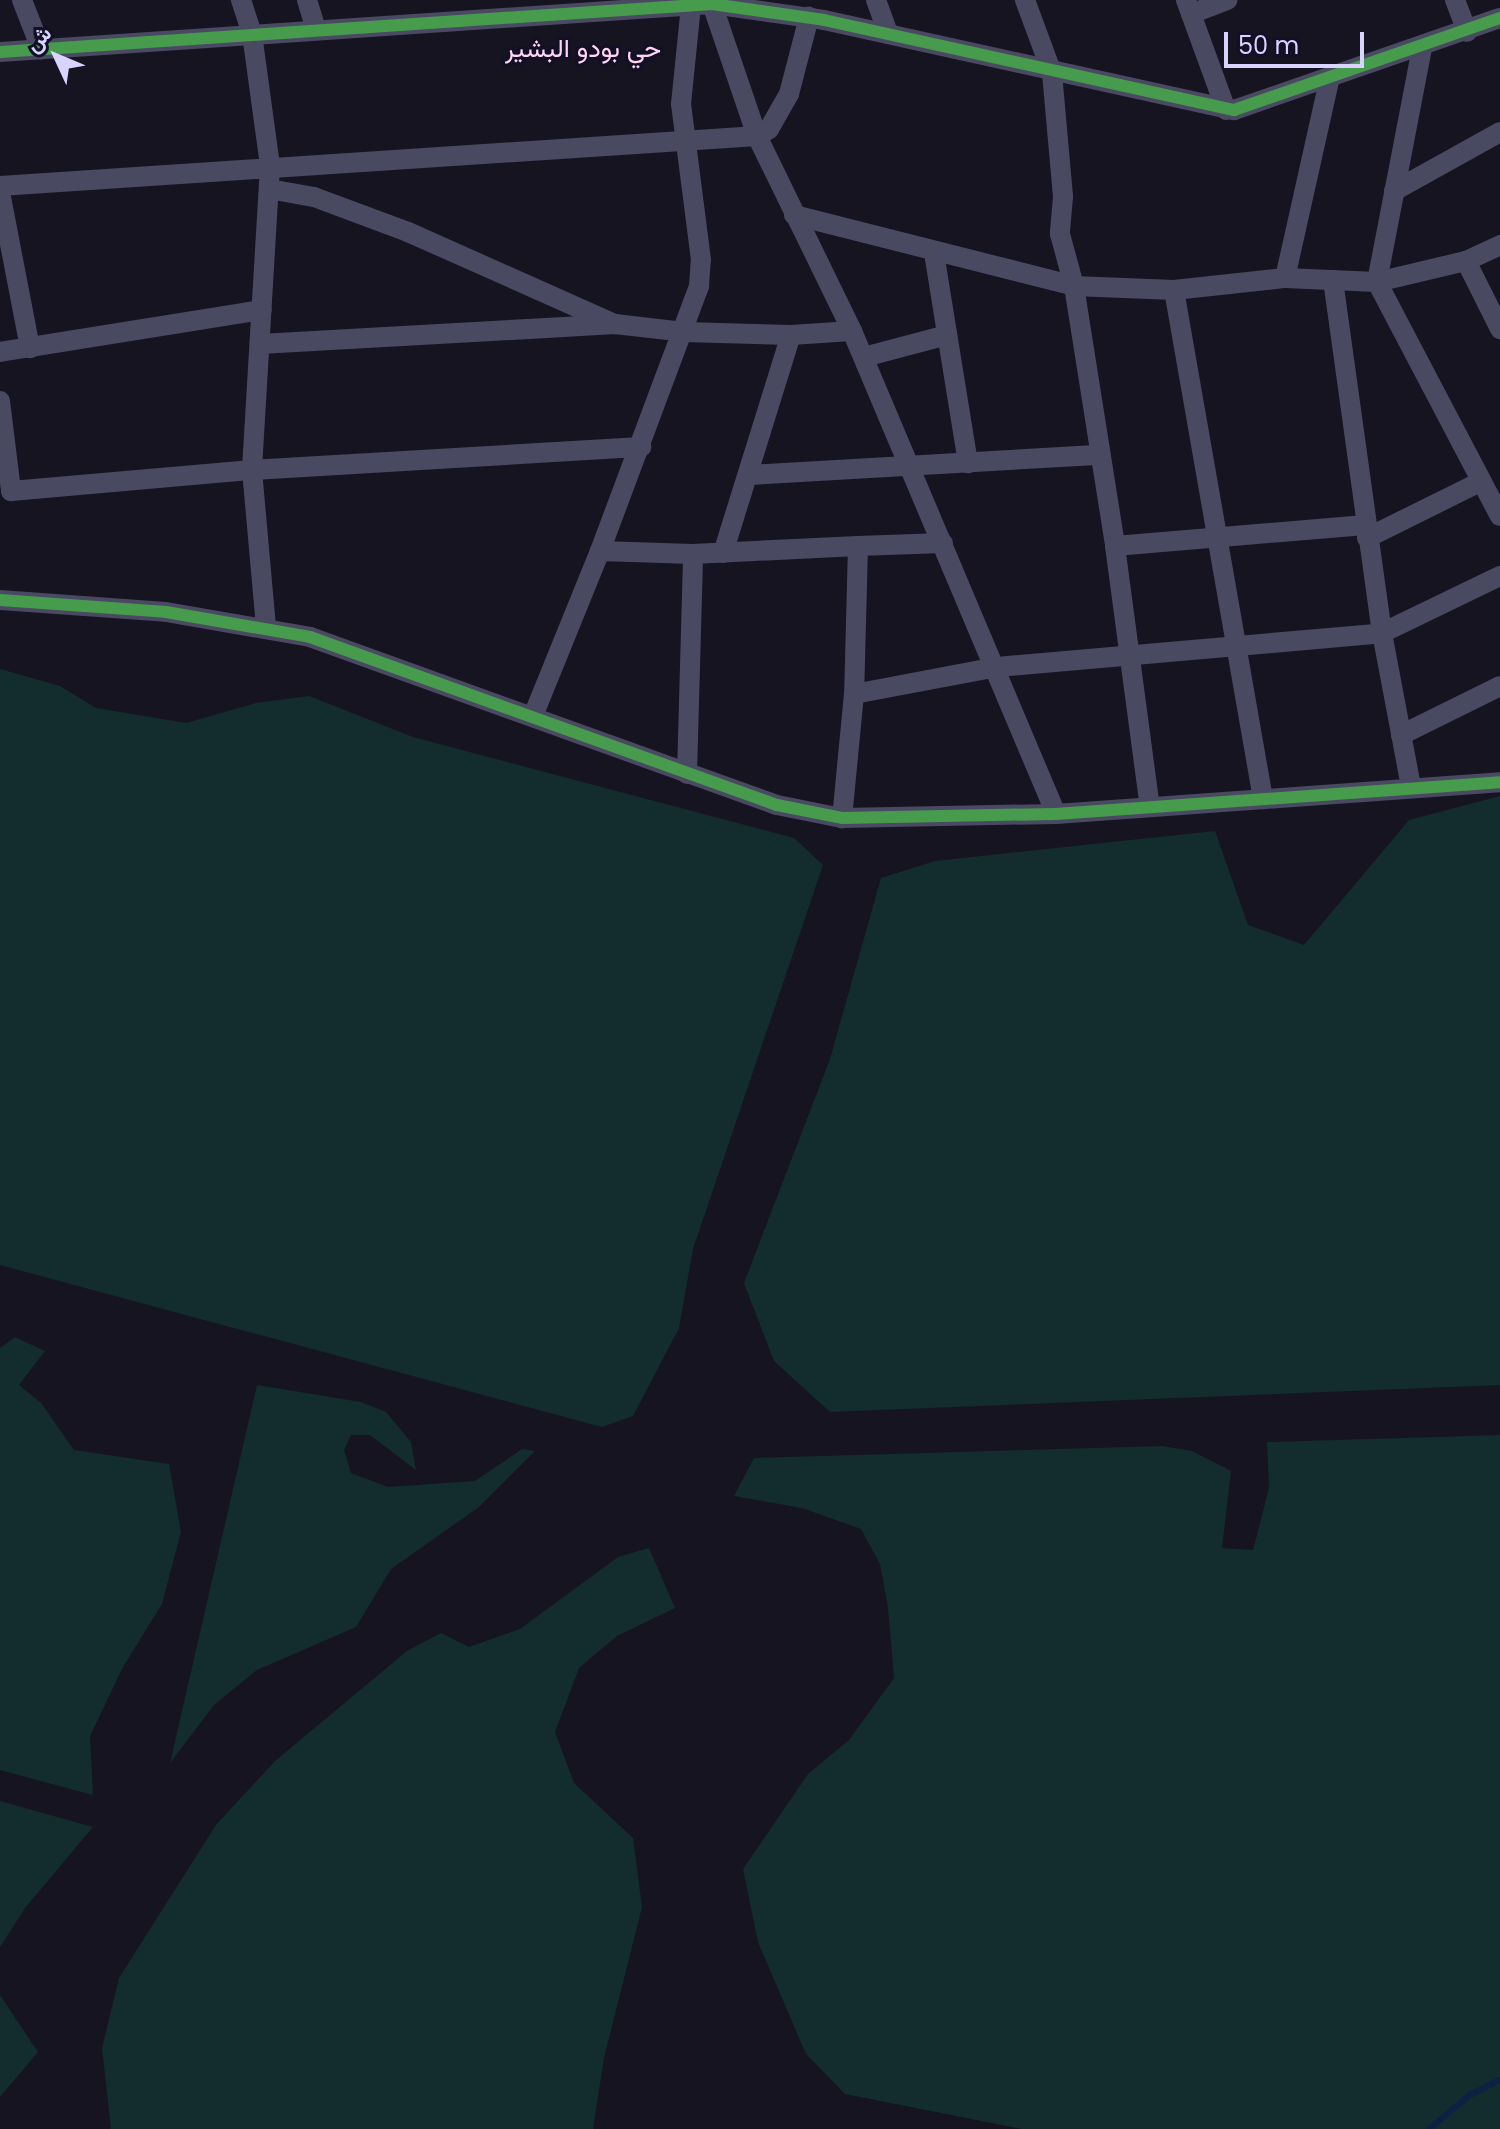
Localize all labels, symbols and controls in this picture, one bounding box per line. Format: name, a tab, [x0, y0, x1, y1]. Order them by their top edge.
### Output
north arrow	[16, 16, 96, 96]
scale bar	[1228, 16, 1368, 66]
text: ش	[18, 19, 59, 59]
text: 50 m	[1238, 29, 1299, 62]
district label: حي بودو البشير	[505, 33, 661, 65]

